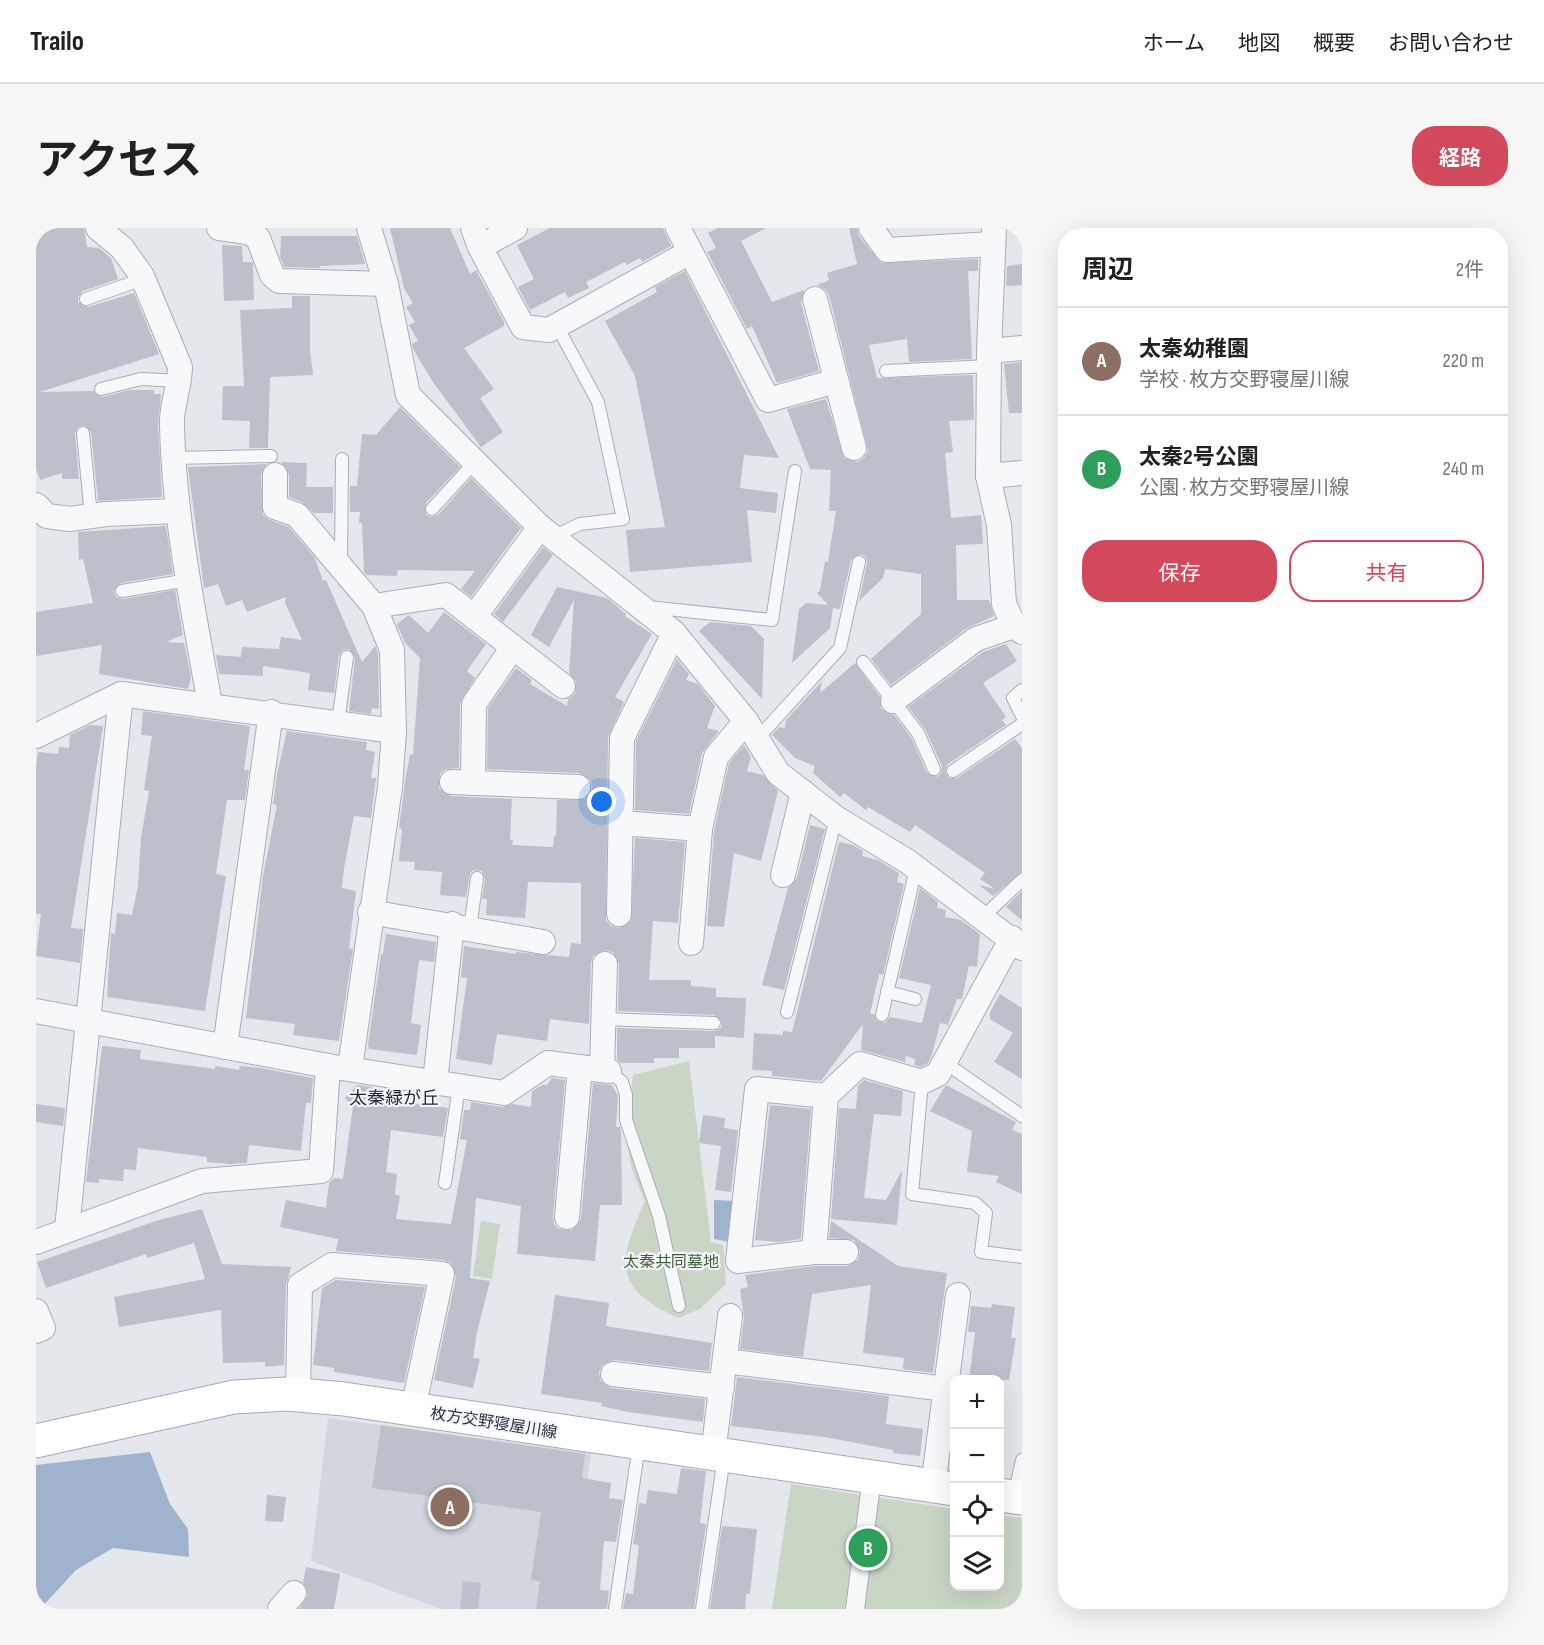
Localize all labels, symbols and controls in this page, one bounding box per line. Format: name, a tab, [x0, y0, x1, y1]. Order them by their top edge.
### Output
text: Trailo	[30, 25, 84, 58]
text: ホーム	[1143, 31, 1205, 56]
text: 地図	[1238, 31, 1280, 56]
text: 概要	[1313, 31, 1355, 56]
text: お問い合わせ	[1388, 31, 1514, 56]
button: 経路	[1412, 126, 1508, 186]
text: アクセス	[36, 136, 202, 187]
text: 周辺	[1082, 255, 1134, 286]
text: 2件	[1456, 258, 1484, 282]
text: 太秦幼稚園	[1139, 336, 1249, 363]
text: A	[1097, 349, 1106, 373]
text: 220 m	[1443, 349, 1484, 373]
text: 学校 · 枚方交野寝屋川線	[1139, 368, 1349, 392]
text: 太秦2号公園	[1139, 444, 1259, 471]
text: B	[1097, 457, 1106, 481]
text: 240 m	[1443, 457, 1484, 481]
text: 公園 · 枚方交野寝屋川線	[1139, 476, 1349, 500]
button: 保存	[1082, 540, 1277, 602]
button: 共有	[1289, 540, 1484, 602]
your location	[587, 787, 616, 816]
district label: 太秦緑が丘	[349, 1088, 439, 1109]
park label: 太秦共同墓地	[623, 1253, 719, 1272]
map controls	[950, 1375, 1004, 1591]
button: +	[950, 1375, 1004, 1429]
street label: 枚方交野寝屋川線	[429, 1404, 558, 1443]
button: −	[950, 1429, 1004, 1483]
button: locate	[950, 1483, 1004, 1537]
pin: A	[430, 1484, 470, 1530]
pin: B	[848, 1526, 888, 1570]
button: layers	[950, 1537, 1004, 1591]

